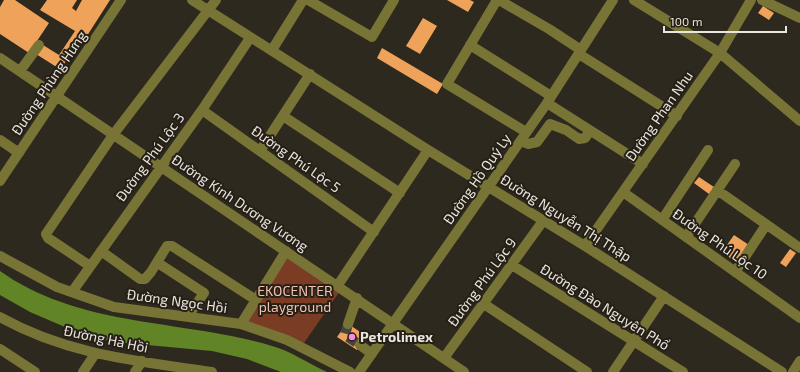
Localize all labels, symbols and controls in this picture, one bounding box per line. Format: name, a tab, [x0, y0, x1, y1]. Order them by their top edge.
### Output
scale bar	[664, 8, 786, 34]
text: 100 m	[670, 14, 702, 28]
street label: Đường Phùng Hưng	[7, 27, 90, 138]
street label: Đường Phan Nhu	[621, 67, 696, 164]
street label: Đường Phú Lộc 3	[112, 109, 187, 204]
street label: Đường Phú Lộc 5	[248, 122, 344, 196]
street label: Đường Hồ Quý Ly	[439, 130, 514, 227]
street label: Đường Kinh Dương Vương	[169, 150, 312, 255]
street label: Đường Nguyễn Thị Thập	[498, 170, 635, 265]
street label: Đường Phú Lộc 10	[670, 205, 771, 283]
street label: Đường Phú Lộc 9	[444, 234, 519, 329]
street label: Đường Đào Nguyên Phổ	[538, 260, 673, 353]
park label: EKOCENTER playground	[257, 282, 333, 315]
street label: Đường Ngọc Hồi	[126, 285, 228, 316]
street label: Đường Hà Hồi	[62, 321, 150, 356]
place label: Petrolimex	[360, 328, 433, 345]
marker: Petrolimex	[347, 332, 357, 342]

